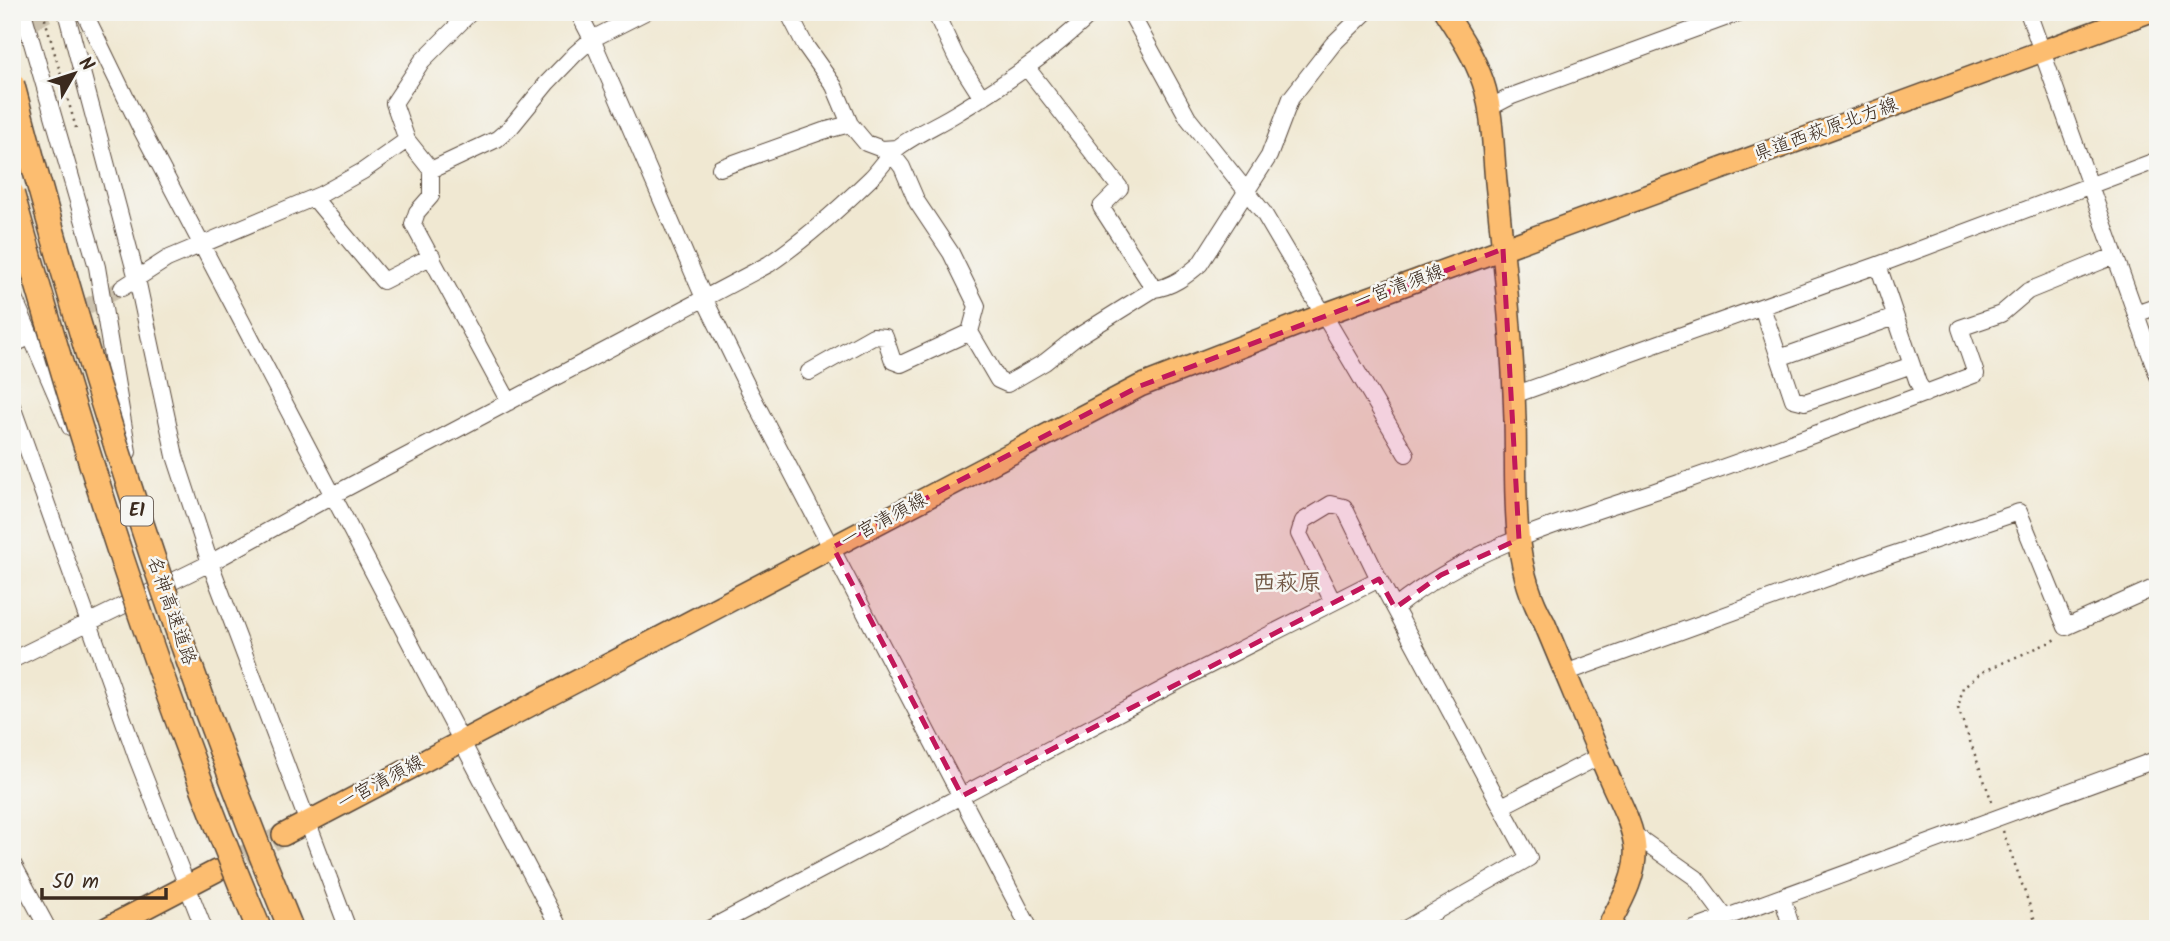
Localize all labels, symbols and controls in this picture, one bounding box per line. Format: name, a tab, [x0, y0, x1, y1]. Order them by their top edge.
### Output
north arrow	[38, 38, 108, 108]
text: N	[70, 50, 101, 79]
street label: 県道西萩原北方線	[1749, 90, 1903, 170]
street label: 一宮清須線	[1349, 257, 1449, 317]
street label: 一宮清須線	[835, 485, 933, 557]
road number: E1	[121, 496, 153, 526]
street label: 名神高速道路	[138, 552, 204, 670]
district label: 西萩原	[1253, 566, 1322, 602]
street label: 一宮清須線	[332, 747, 430, 819]
scale bar	[42, 857, 166, 901]
text: 50 m	[52, 866, 99, 899]

